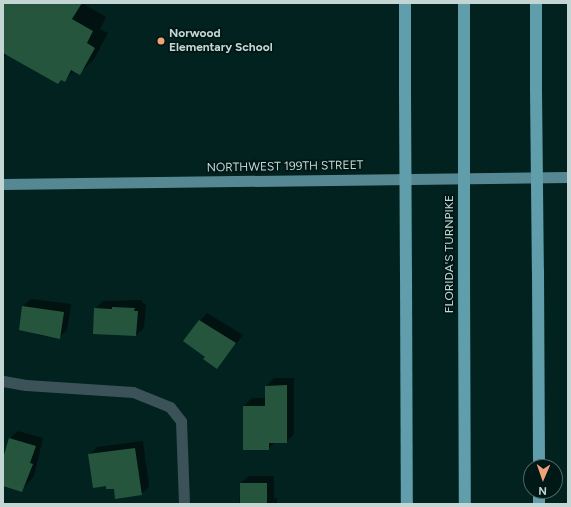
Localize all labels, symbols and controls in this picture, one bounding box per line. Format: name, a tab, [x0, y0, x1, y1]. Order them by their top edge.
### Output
place label: Norwood Elementary School	[169, 27, 273, 55]
marker: Norwood Elementary School	[156, 36, 166, 46]
street label: NORTHWEST 199TH STREET	[207, 158, 363, 176]
street label: FLORIDA'S TURNPIKE	[443, 195, 457, 313]
north arrow	[523, 459, 563, 499]
text: N	[538, 484, 547, 497]

